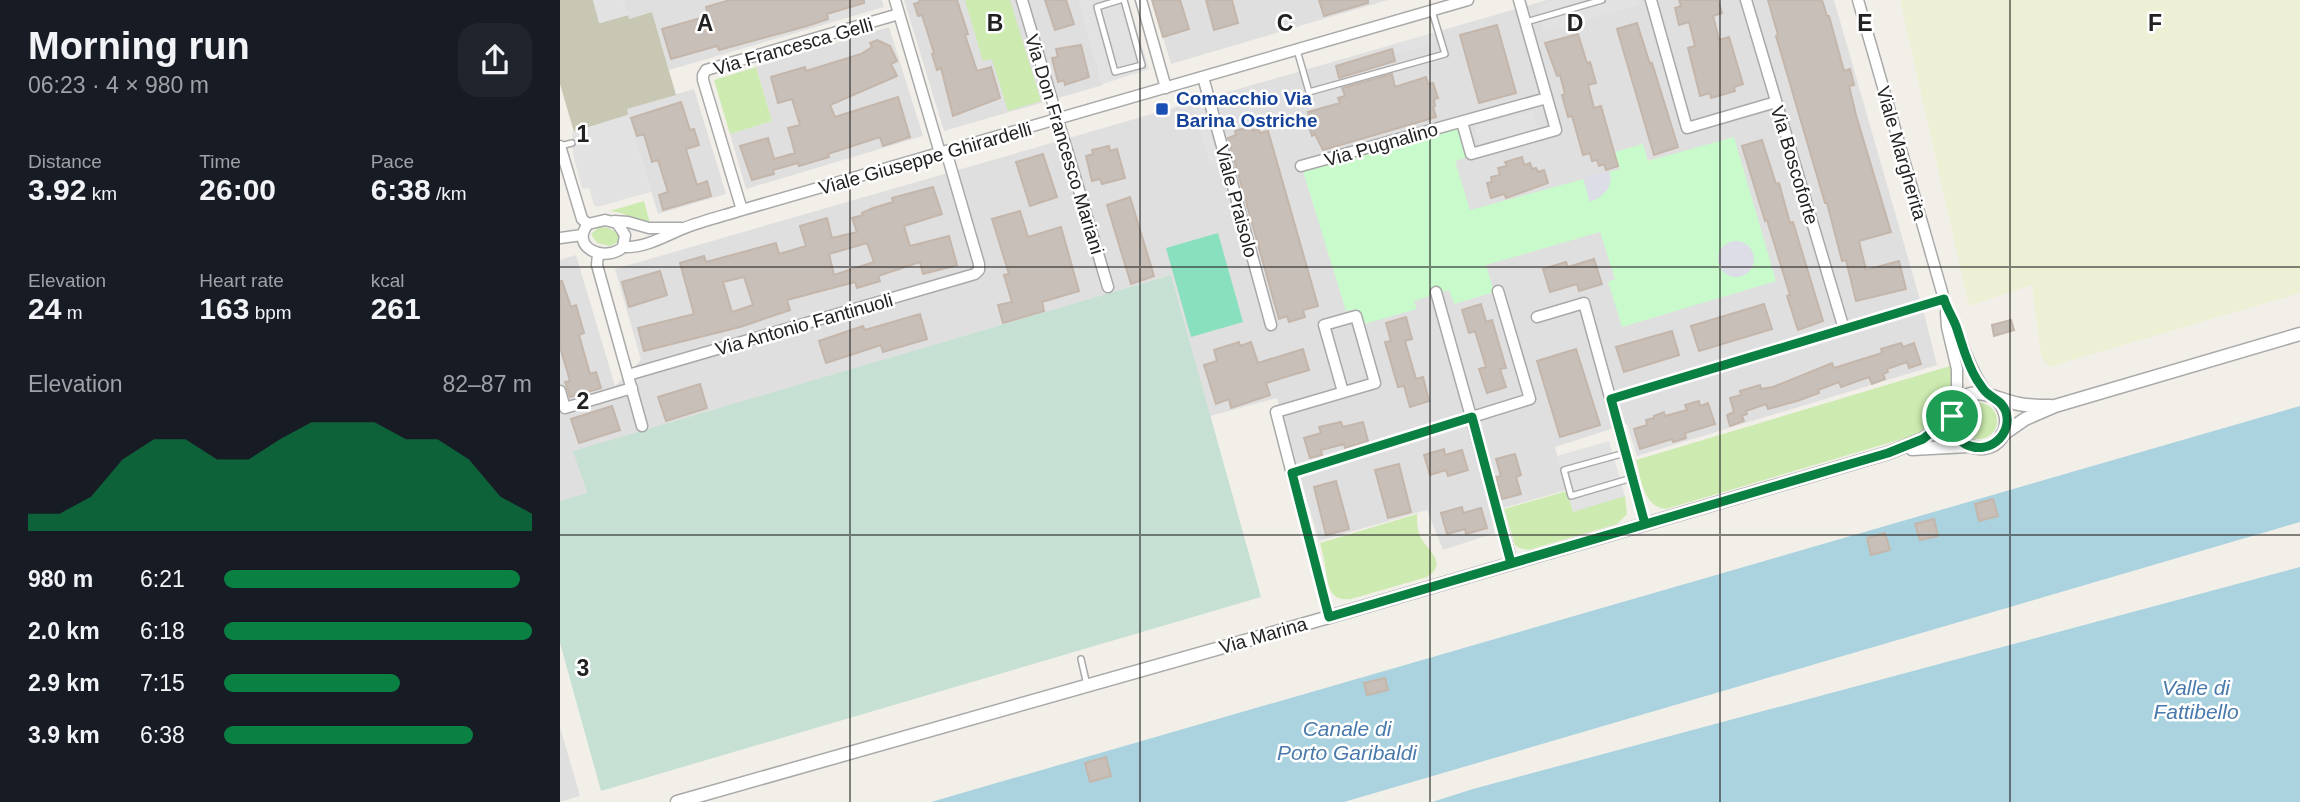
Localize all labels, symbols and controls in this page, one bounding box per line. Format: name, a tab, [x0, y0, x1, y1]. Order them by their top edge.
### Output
text: A	[697, 10, 713, 36]
text: B	[987, 10, 1003, 36]
text: C	[1277, 10, 1293, 36]
text: D	[1567, 10, 1583, 36]
text: E	[1857, 10, 1873, 36]
text: F	[2148, 10, 2162, 36]
street label: Via Francesca Gelli	[711, 14, 875, 79]
button: share	[458, 23, 532, 97]
text: Morning run	[28, 25, 250, 67]
street label: Via Don Francesco Mariani	[1021, 32, 1108, 257]
text: 06:23 · 4 × 980 m	[28, 72, 209, 98]
street label: Viale Margherita	[1872, 84, 1931, 223]
place label: Comacchio Via Barina Ostriche	[1176, 88, 1318, 131]
marker: Comacchio Via Barina Ostriche	[1154, 101, 1170, 117]
street label: Via Boscoforte	[1766, 103, 1823, 227]
street label: Viale Giuseppe Ghirardelli	[816, 118, 1034, 199]
street label: Via Pugnalino	[1322, 118, 1440, 171]
text: 1	[577, 121, 590, 147]
street label: Viale Praisolo	[1211, 142, 1262, 260]
text: Distance	[28, 151, 102, 172]
text: Time	[199, 151, 241, 172]
text: Pace	[371, 151, 414, 172]
text: 3.92	[28, 173, 86, 206]
text: 26:00	[199, 173, 276, 206]
text: 6:38	[371, 173, 431, 206]
text: km	[86, 183, 117, 204]
text: /km	[431, 183, 467, 204]
text: Elevation	[28, 270, 106, 291]
text: Heart rate	[199, 270, 284, 291]
text: kcal	[371, 270, 404, 291]
street label: Via Antonio Fantinuoli	[713, 289, 895, 360]
text: 24	[28, 292, 61, 325]
text: 163	[199, 292, 249, 325]
text: 261	[371, 292, 421, 325]
text: m	[61, 302, 82, 323]
text: bpm	[249, 302, 292, 323]
text: Elevation	[28, 371, 123, 397]
text: 82–87 m	[442, 371, 532, 397]
pin	[1922, 386, 1982, 446]
text: 2	[577, 388, 589, 414]
icon: arrive	[1933, 397, 1971, 435]
text: 980 m	[28, 566, 93, 592]
text: 6:21	[140, 566, 185, 592]
street label: Via Marina	[1217, 613, 1310, 658]
text: 2.0 km	[28, 618, 100, 644]
text: 6:18	[140, 618, 185, 644]
text: 3	[577, 655, 589, 681]
text: 2.9 km	[28, 670, 100, 696]
text: 7:15	[140, 670, 185, 696]
water label: Valle di Fattibello	[2153, 676, 2239, 723]
water label: Canale di Porto Garibaldi	[1277, 717, 1418, 764]
text: 3.9 km	[28, 722, 100, 748]
text: 6:38	[140, 722, 185, 748]

